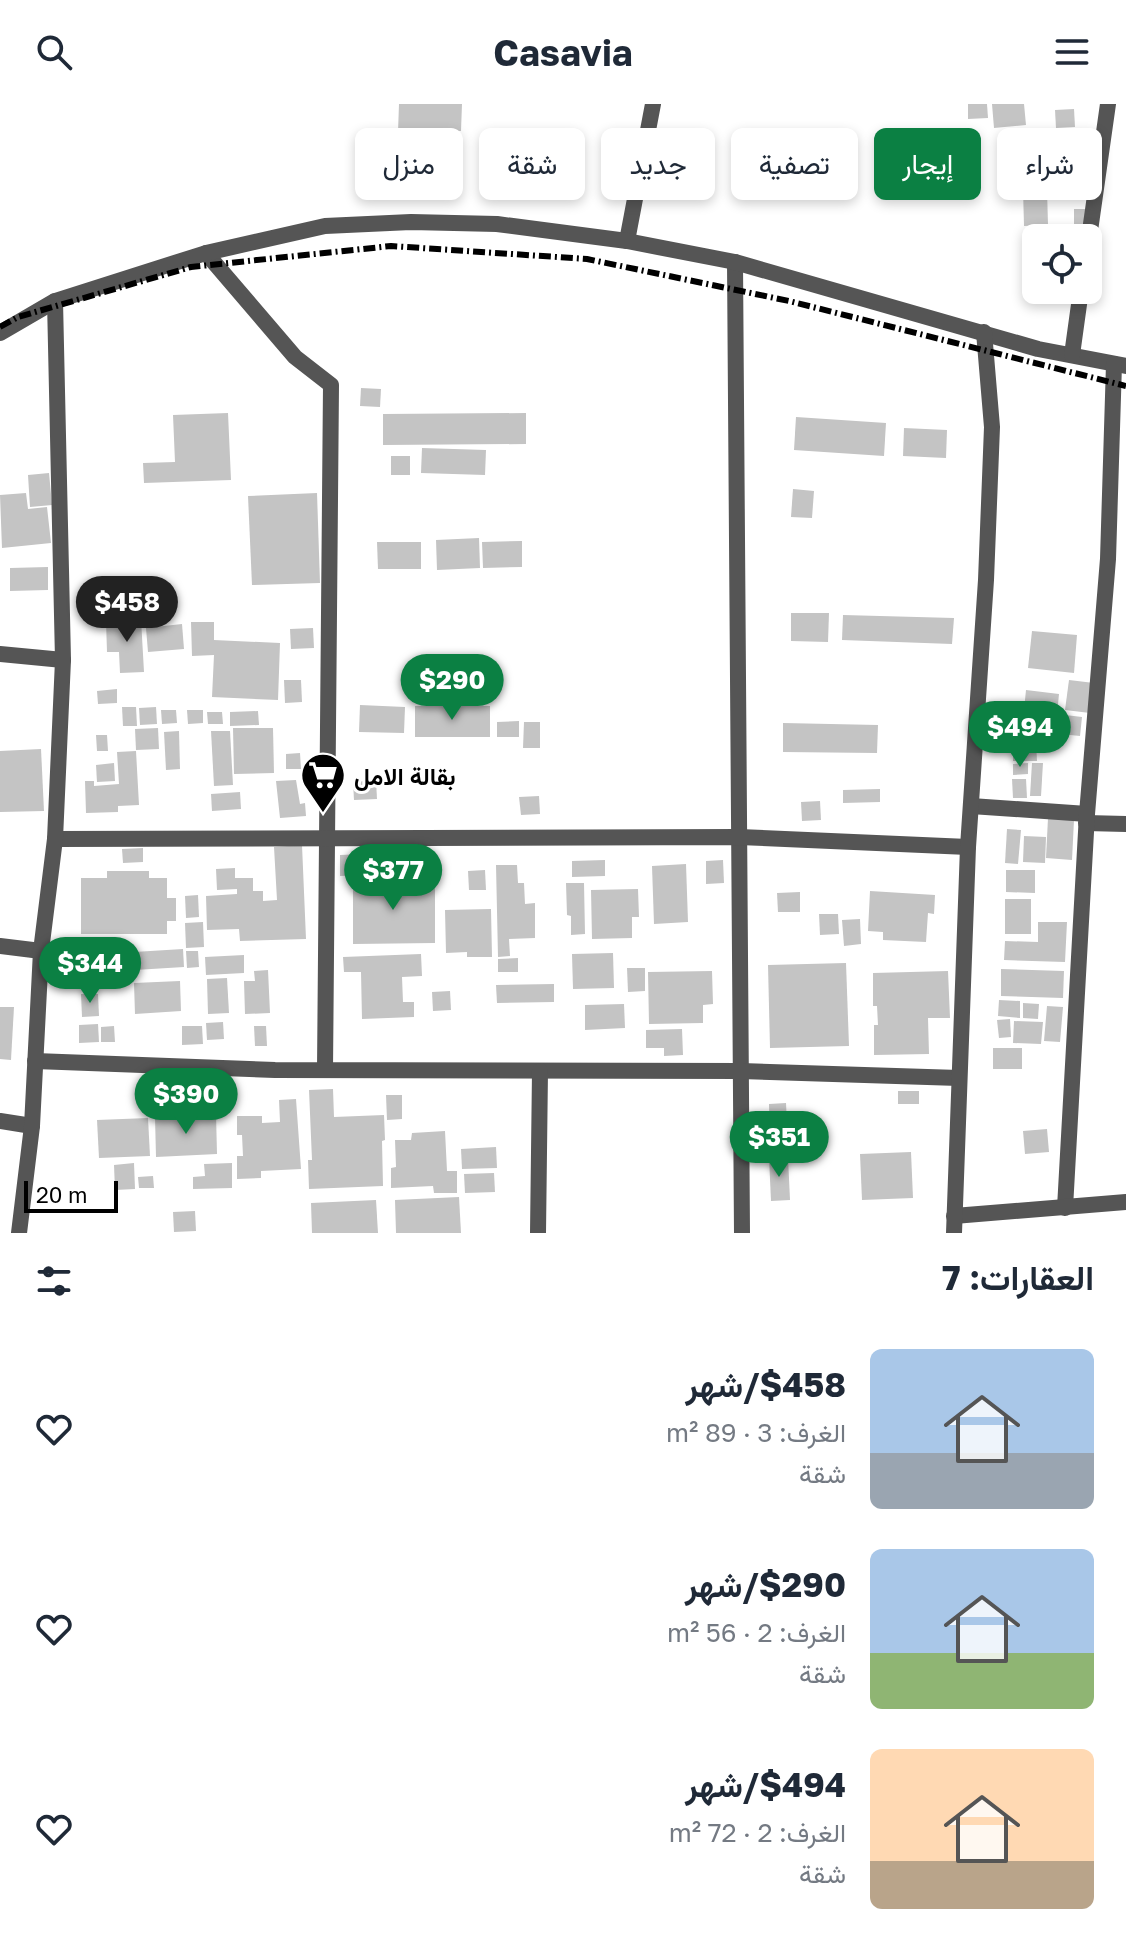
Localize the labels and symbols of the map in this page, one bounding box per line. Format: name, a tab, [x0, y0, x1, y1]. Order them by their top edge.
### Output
pin: $458	[80, 576, 174, 644]
pin: $290	[405, 654, 499, 722]
pin: $494	[973, 701, 1067, 769]
supermarket icon: بقالة الامل	[299, 751, 347, 814]
place label: بقالة الامل	[354, 761, 456, 791]
pin: $377	[346, 844, 440, 912]
pin: $344	[43, 937, 137, 1005]
pin: $390	[139, 1068, 233, 1136]
pin: $351	[732, 1111, 826, 1179]
scale bar	[24, 1177, 118, 1213]

